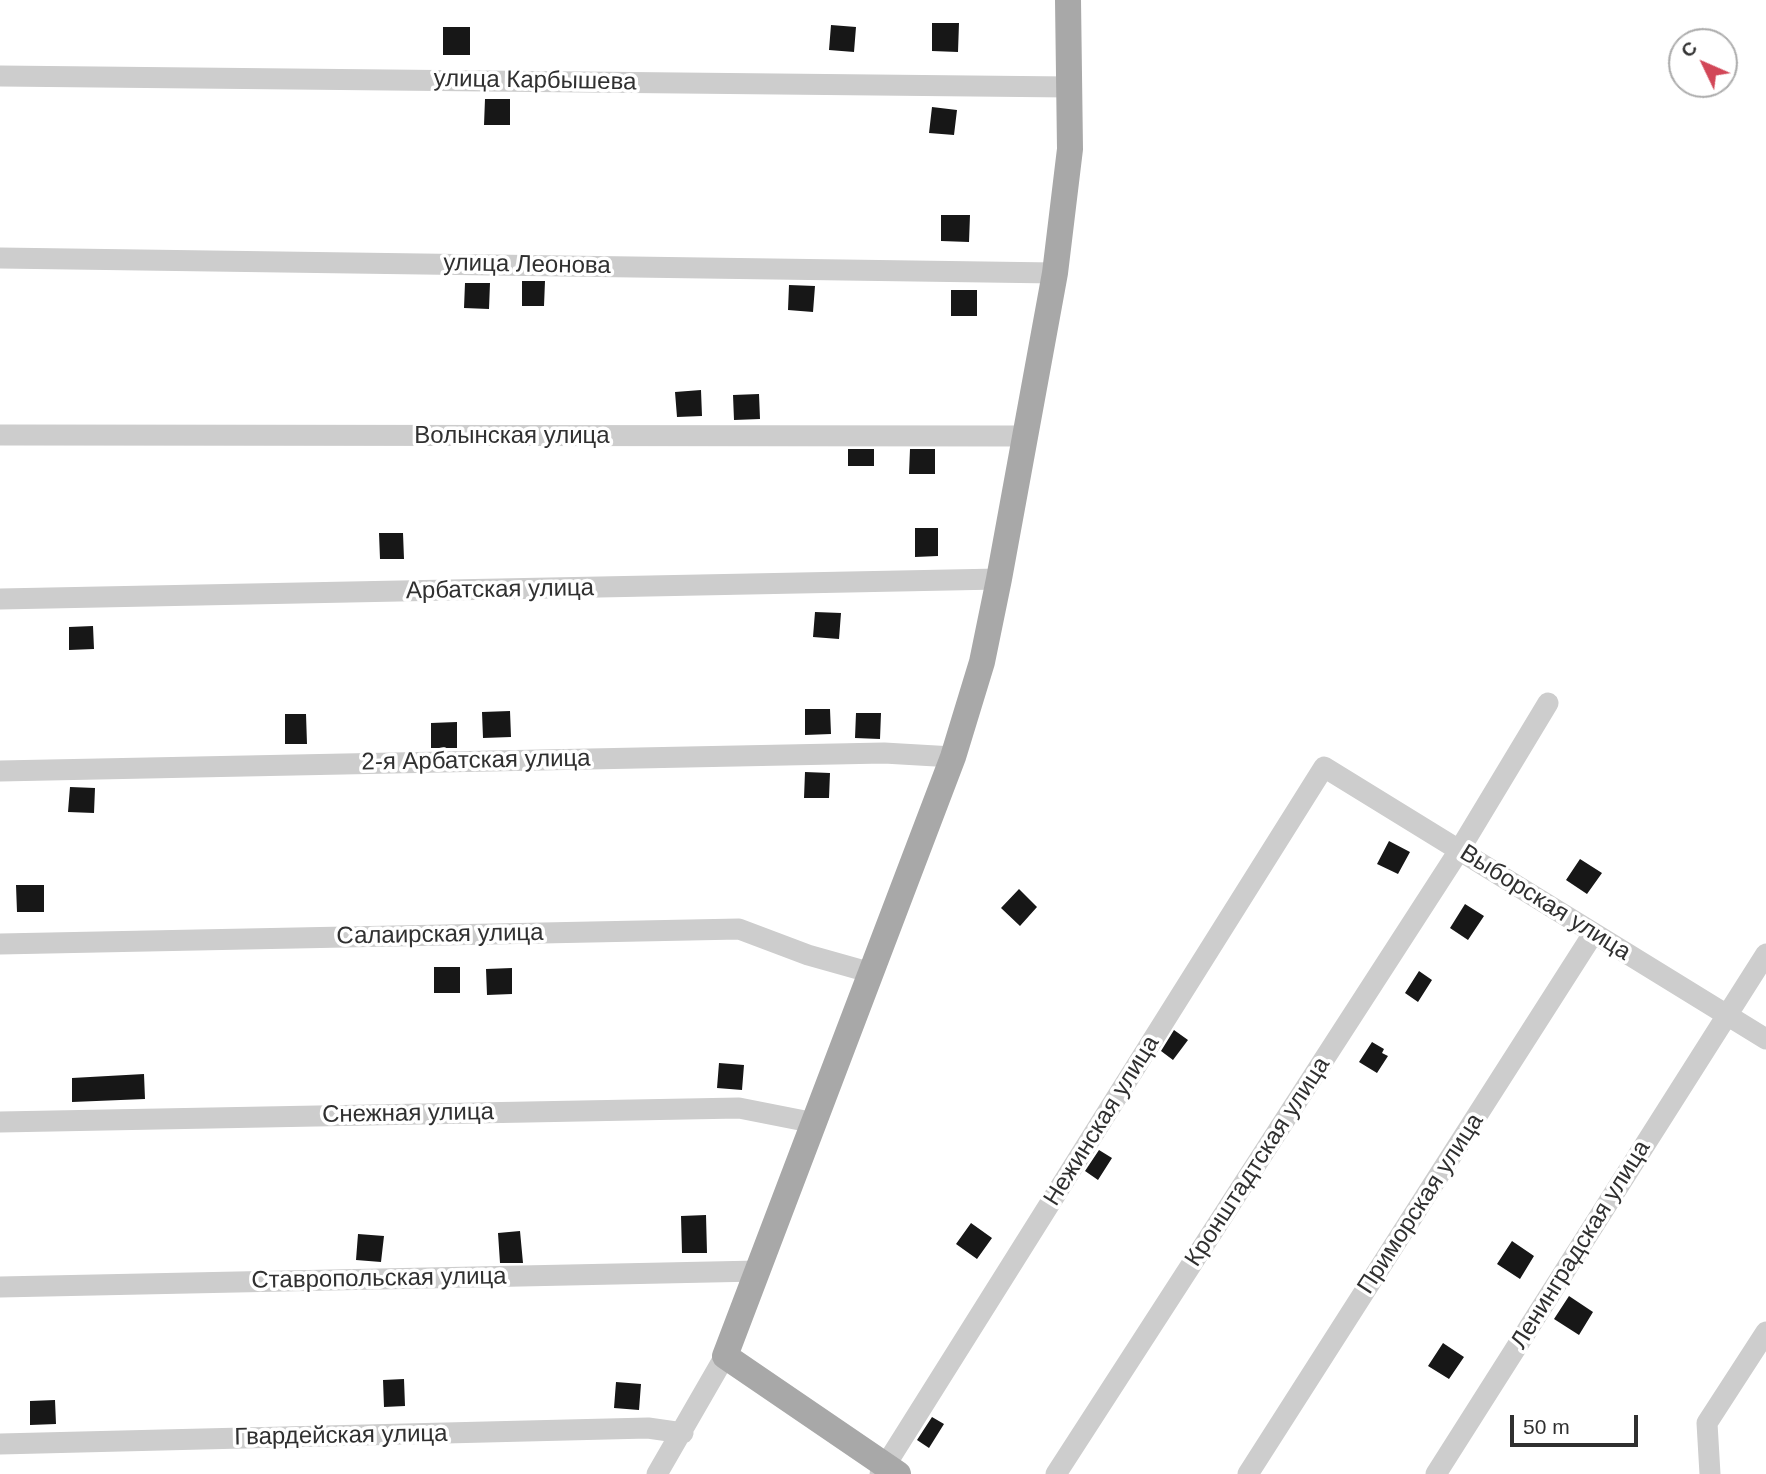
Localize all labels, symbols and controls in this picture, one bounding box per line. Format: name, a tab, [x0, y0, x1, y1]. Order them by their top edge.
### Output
north arrow	[1668, 28, 1738, 98]
text: С	[1677, 37, 1701, 62]
street label: улица Карбышева	[433, 65, 637, 97]
street label: улица Леонова	[443, 249, 611, 281]
street label: Волынская улица	[414, 422, 610, 450]
street label: Арбатская улица	[406, 574, 594, 606]
street label: 2-я Арбатская улица	[361, 745, 591, 777]
street label: Выборская улица	[1454, 839, 1636, 967]
street label: Салаирская улица	[336, 919, 544, 951]
street label: Нежинская улица	[1038, 1031, 1166, 1211]
street label: Кронштадтская улица	[1179, 1052, 1337, 1272]
street label: Снежная улица	[322, 1098, 494, 1130]
street label: Приморская улица	[1352, 1108, 1490, 1300]
street label: Ленинградская улица	[1505, 1135, 1657, 1355]
street label: Ставропольская улица	[251, 1262, 507, 1296]
scale bar	[1514, 1400, 1642, 1444]
text: 50 m	[1523, 1415, 1570, 1438]
street label: Гвардейская улица	[234, 1420, 448, 1452]

